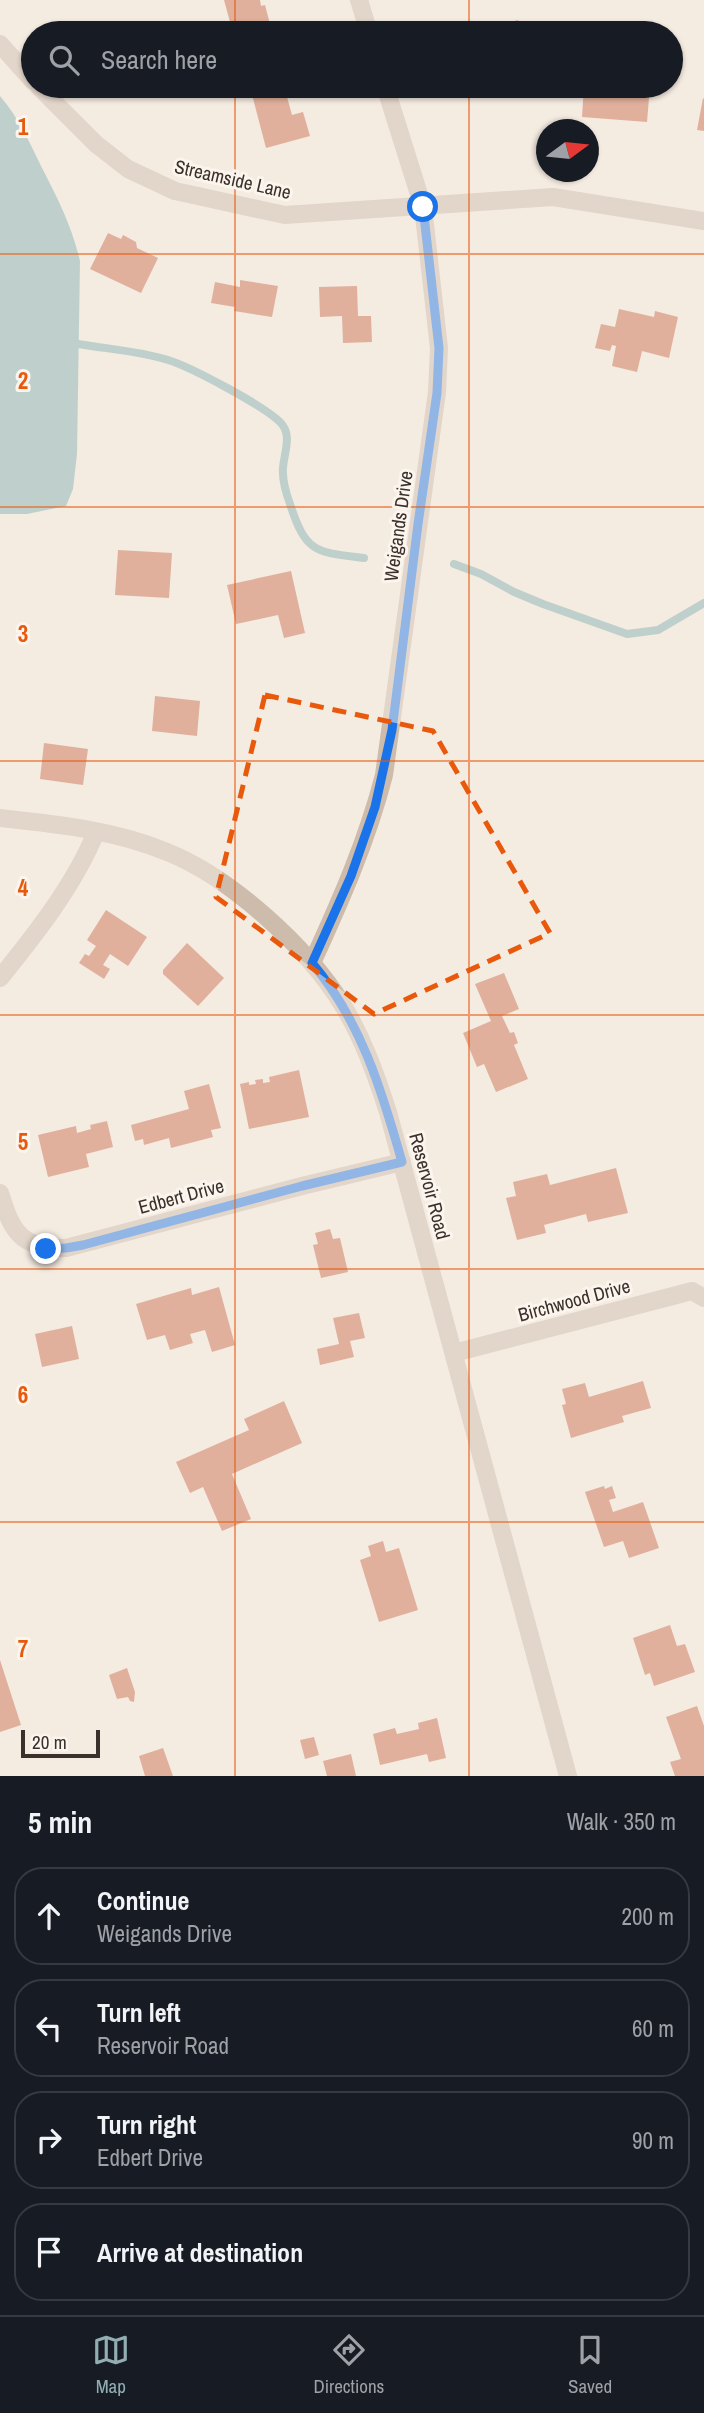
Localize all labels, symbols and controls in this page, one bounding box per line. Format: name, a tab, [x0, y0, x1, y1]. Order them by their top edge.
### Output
search box	[21, 21, 683, 98]
icon: search	[45, 41, 83, 79]
text: Search here	[101, 42, 217, 77]
text: 1	[18, 111, 29, 142]
north arrow	[536, 119, 599, 182]
street label: Streamside Lane	[172, 153, 294, 205]
route start	[407, 191, 438, 222]
text: 2	[18, 365, 28, 396]
street label: Weigands Drive	[377, 469, 419, 583]
text: 3	[18, 618, 28, 649]
text: 4	[18, 872, 29, 903]
text: 5	[18, 1126, 28, 1157]
street label: Reservoir Road	[403, 1130, 457, 1242]
street label: Edbert Drive	[135, 1172, 227, 1220]
route end	[30, 1233, 61, 1264]
street label: Birchwood Drive	[515, 1273, 633, 1327]
text: 6	[18, 1379, 28, 1410]
text: 7	[18, 1633, 28, 1664]
scale bar	[21, 1727, 100, 1759]
text: 20 m	[32, 1729, 67, 1755]
text: 5 min	[28, 1802, 92, 1842]
text: Walk · 350 m	[567, 1806, 676, 1837]
text: Continue	[97, 1883, 189, 1918]
icon: ahead	[30, 1897, 68, 1935]
text: 200 m	[622, 1901, 674, 1932]
text: Weigands Drive	[97, 1918, 232, 1949]
text: Turn left	[97, 1995, 181, 2030]
icon: left	[30, 2009, 68, 2047]
text: 60 m	[632, 2013, 674, 2044]
text: Reservoir Road	[97, 2030, 229, 2061]
text: Turn right	[97, 2107, 196, 2142]
icon: right	[30, 2121, 68, 2159]
text: 90 m	[632, 2125, 674, 2156]
text: Edbert Drive	[97, 2142, 203, 2173]
icon: arrive	[30, 2233, 68, 2271]
text: Arrive at destination	[97, 2235, 303, 2270]
tab: Map	[92, 2331, 130, 2399]
tab: Directions	[313, 2331, 384, 2399]
tab: Saved	[568, 2331, 612, 2399]

